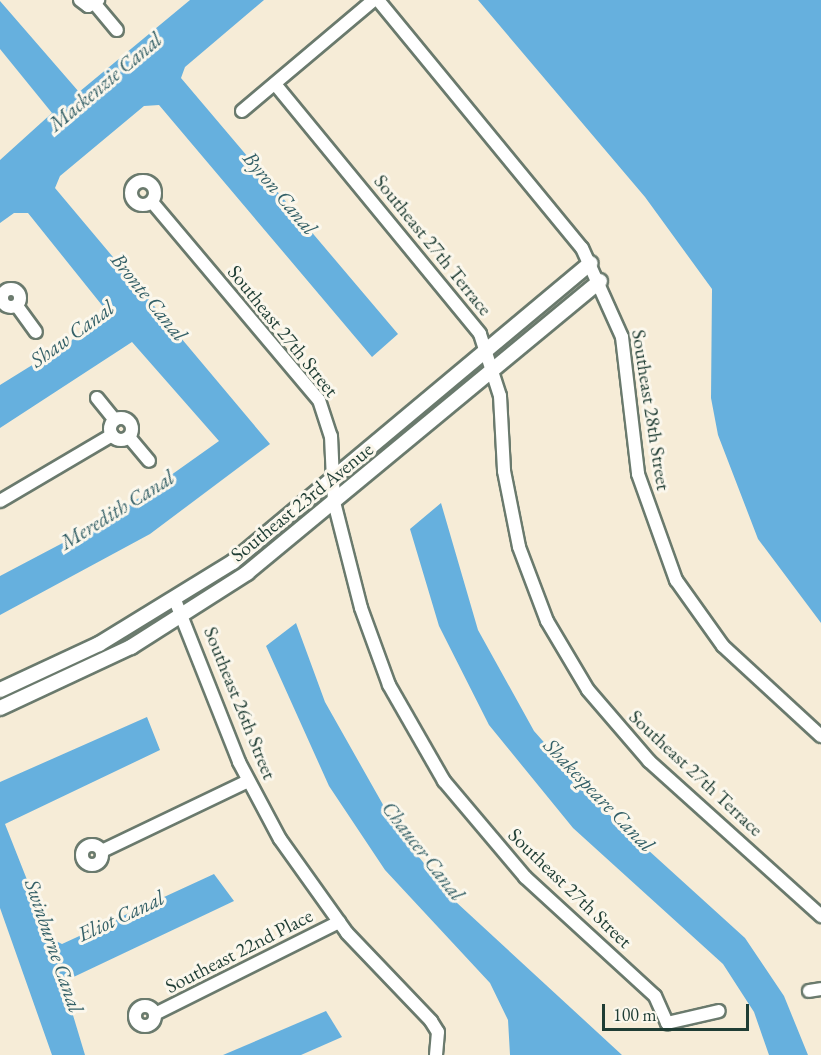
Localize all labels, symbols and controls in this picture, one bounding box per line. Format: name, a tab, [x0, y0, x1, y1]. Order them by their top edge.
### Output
water label: Mackenzie Canal	[43, 27, 167, 137]
water label: Byron Canal	[238, 146, 322, 240]
street label: Southeast 27th Terrace	[369, 170, 497, 320]
water label: Bronte Canal	[106, 248, 192, 346]
street label: Southeast 27th Street	[223, 260, 343, 402]
water label: Shaw Canal	[25, 295, 119, 373]
street label: Southeast 28th Street	[626, 328, 676, 492]
street label: Southeast 23rd Avenue	[226, 437, 378, 567]
water label: Meredith Canal	[55, 465, 179, 555]
street label: Southeast 26th Street	[198, 623, 282, 783]
street label: Southeast 27th Terrace	[624, 705, 768, 841]
water label: Shakespeare Canal	[538, 733, 660, 857]
water label: Chaucer Canal	[376, 796, 470, 906]
street label: Southeast 27th Street	[503, 823, 637, 953]
water label: Swinburne Canal	[19, 876, 89, 1016]
water label: Eliot Canal	[74, 885, 168, 947]
street label: Southeast 22nd Place	[161, 904, 317, 998]
scale bar	[605, 992, 752, 1030]
text: 100 m	[613, 1003, 657, 1026]

